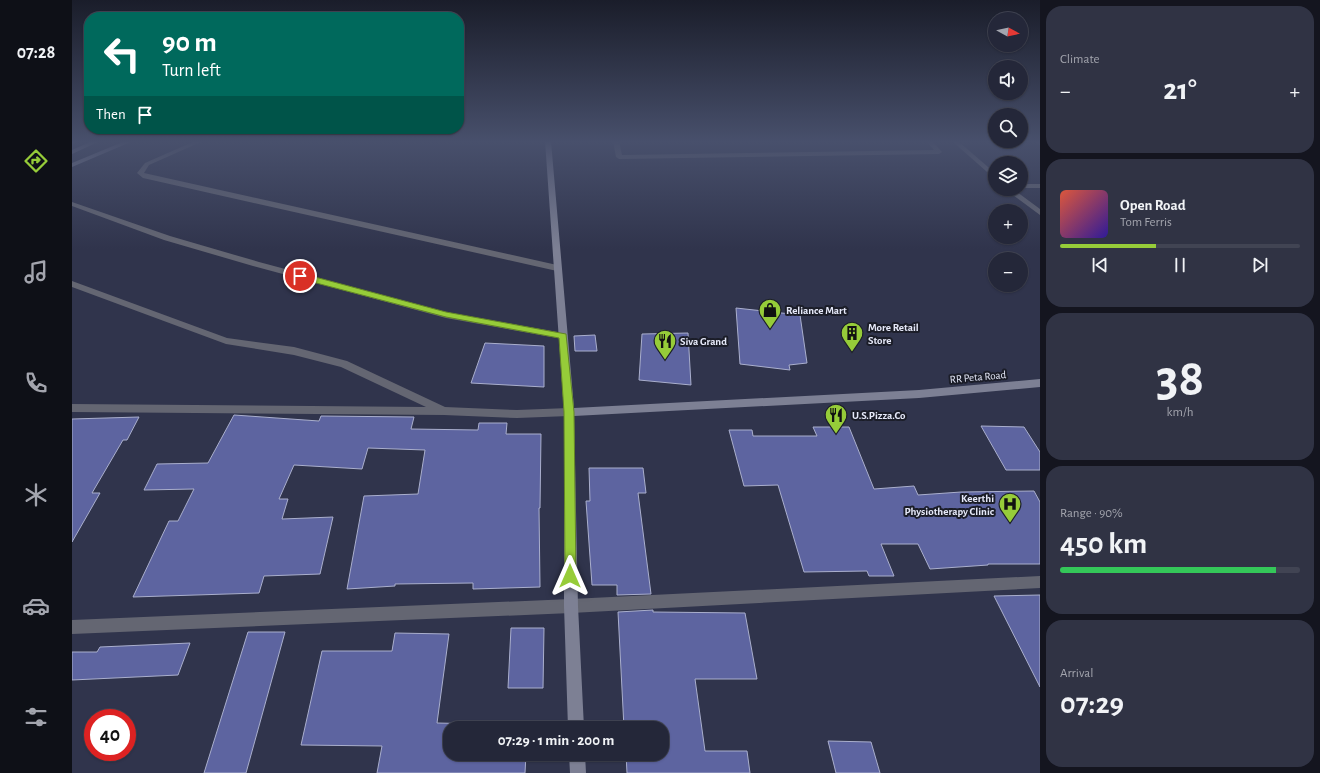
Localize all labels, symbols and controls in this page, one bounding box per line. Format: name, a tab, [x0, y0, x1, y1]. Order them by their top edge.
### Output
north arrow	[988, 12, 1028, 52]
map controls	[988, 12, 1028, 292]
icon: left	[96, 28, 148, 80]
text: 90 m	[162, 29, 217, 57]
text: 07:28	[17, 44, 55, 62]
text: Climate	[1060, 53, 1099, 66]
button: sound	[988, 60, 1028, 100]
text: Turn left	[162, 62, 221, 80]
text: 21°	[1163, 75, 1197, 105]
text: −	[1060, 80, 1071, 102]
text: +	[1289, 80, 1300, 102]
icon: arrive	[134, 104, 156, 126]
text: Then	[96, 107, 126, 122]
button: search	[988, 108, 1028, 148]
icon: directions	[22, 147, 50, 175]
button: layers	[988, 156, 1028, 196]
text: Open Road	[1120, 198, 1186, 213]
button: +	[988, 204, 1028, 244]
text: Tom Ferris	[1120, 216, 1172, 229]
button: −	[988, 252, 1028, 292]
icon: previous	[1089, 254, 1111, 276]
icon: pause	[1169, 254, 1191, 276]
icon: next	[1249, 254, 1271, 276]
icon: music	[22, 258, 50, 286]
pin	[283, 259, 317, 293]
icon: arrive	[289, 265, 311, 287]
shop icon: Reliance Mart	[757, 297, 783, 330]
place label: Reliance Mart	[786, 305, 847, 316]
building icon: More Retail Store	[839, 320, 865, 353]
place label: More Retail Store	[868, 322, 919, 346]
restaurant icon: Siva Grand	[652, 328, 678, 361]
place label: Siva Grand	[680, 336, 727, 347]
text: 38	[1156, 353, 1204, 405]
icon: phone	[22, 369, 50, 397]
street label: RR Peta Road	[949, 369, 1007, 385]
restaurant icon: U.S.Pizza.Co	[823, 402, 849, 435]
text: km/h	[1167, 406, 1193, 419]
place label: U.S.Pizza.Co	[852, 410, 906, 421]
icon: climate	[22, 481, 50, 509]
hospital icon: Keerthi Physiotherapy Clinic	[997, 491, 1023, 524]
place label: Keerthi Physiotherapy Clinic	[904, 493, 995, 517]
text: Range · 90%	[1060, 507, 1123, 520]
text: 450 km	[1060, 529, 1147, 559]
position arrow	[549, 555, 591, 597]
icon: car	[22, 592, 50, 620]
text: Arrival	[1060, 667, 1093, 680]
text: 07:29	[1060, 689, 1124, 719]
icon: filters	[22, 703, 50, 731]
speed limit sign: 40	[84, 709, 136, 761]
text: 07:29 · 1 min · 200 m	[498, 733, 614, 748]

